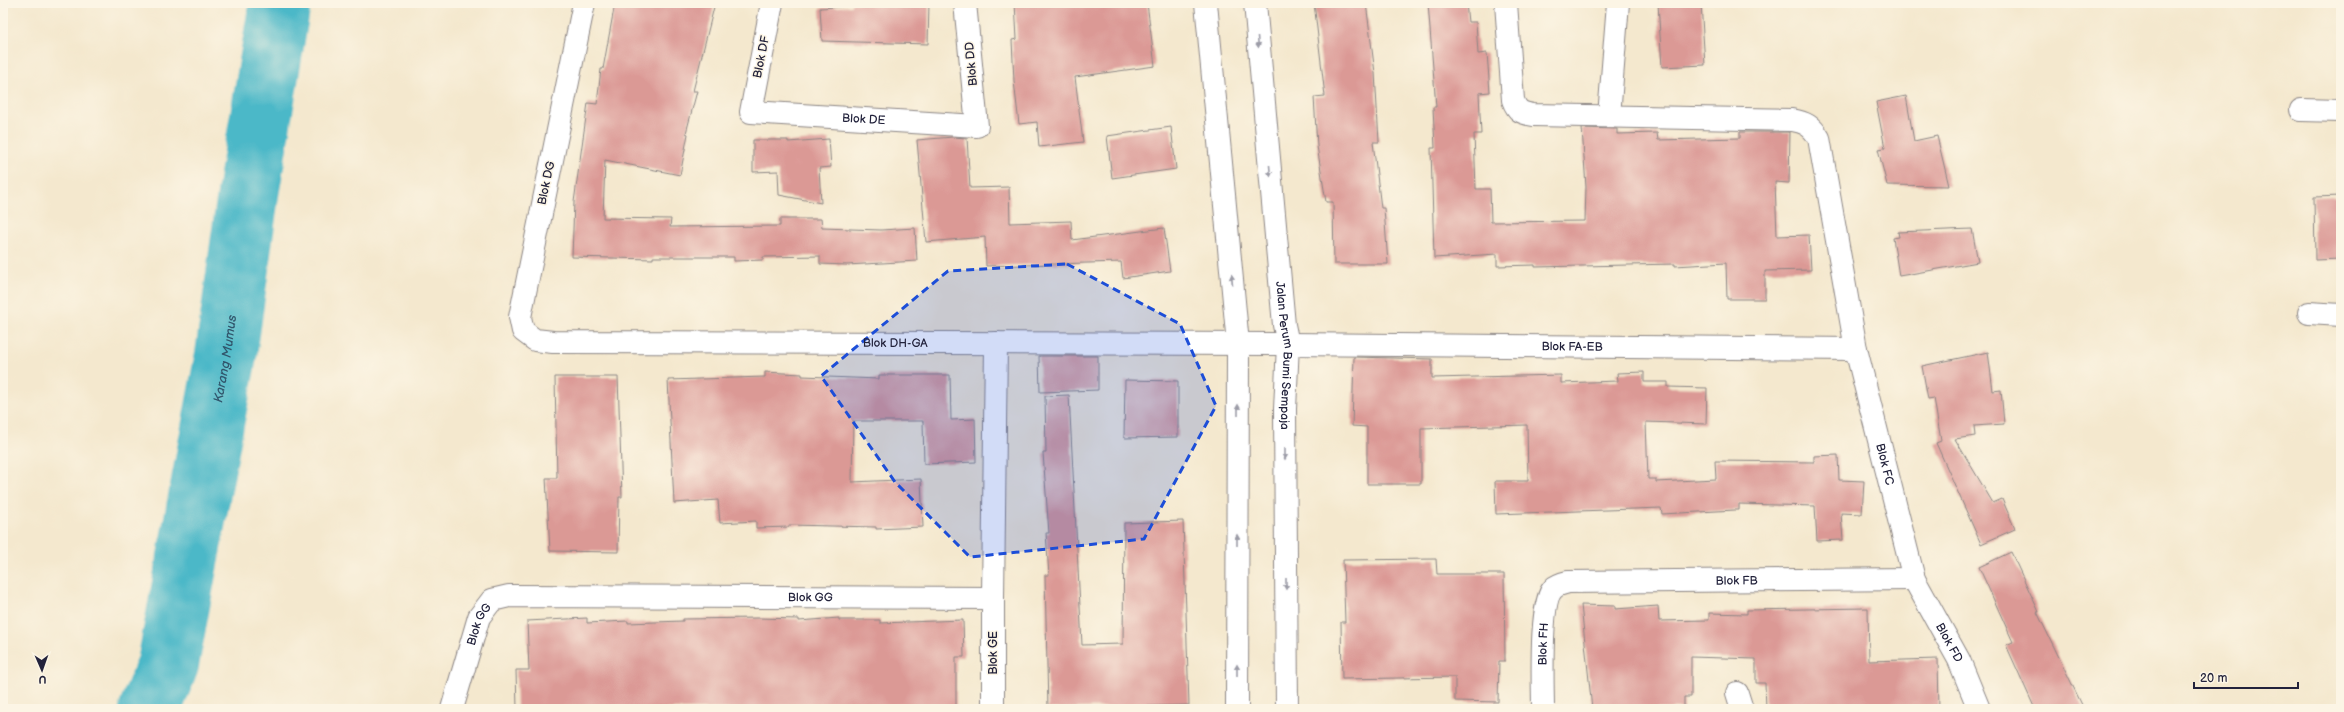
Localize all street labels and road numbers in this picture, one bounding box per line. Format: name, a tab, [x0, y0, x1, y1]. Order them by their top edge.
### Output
street label: Blok DF	[750, 34, 773, 79]
street label: Blok DD	[962, 41, 981, 87]
street label: Blok DE	[842, 111, 886, 128]
street label: Blok DG	[535, 160, 558, 206]
street label: Jalan Perum Bumi Sempaja	[1272, 281, 1296, 430]
street label: Blok DH-GA	[863, 336, 928, 351]
street label: Blok FA-EB	[1541, 339, 1603, 355]
street label: Blok FC	[1872, 442, 1897, 487]
street label: Blok FB	[1715, 573, 1758, 589]
street label: Blok GG	[788, 590, 833, 605]
street label: Blok GG	[464, 600, 495, 647]
street label: Blok FD	[1932, 620, 1966, 665]
street label: Blok FH	[1536, 622, 1552, 665]
street label: Blok GE	[986, 631, 1001, 675]

